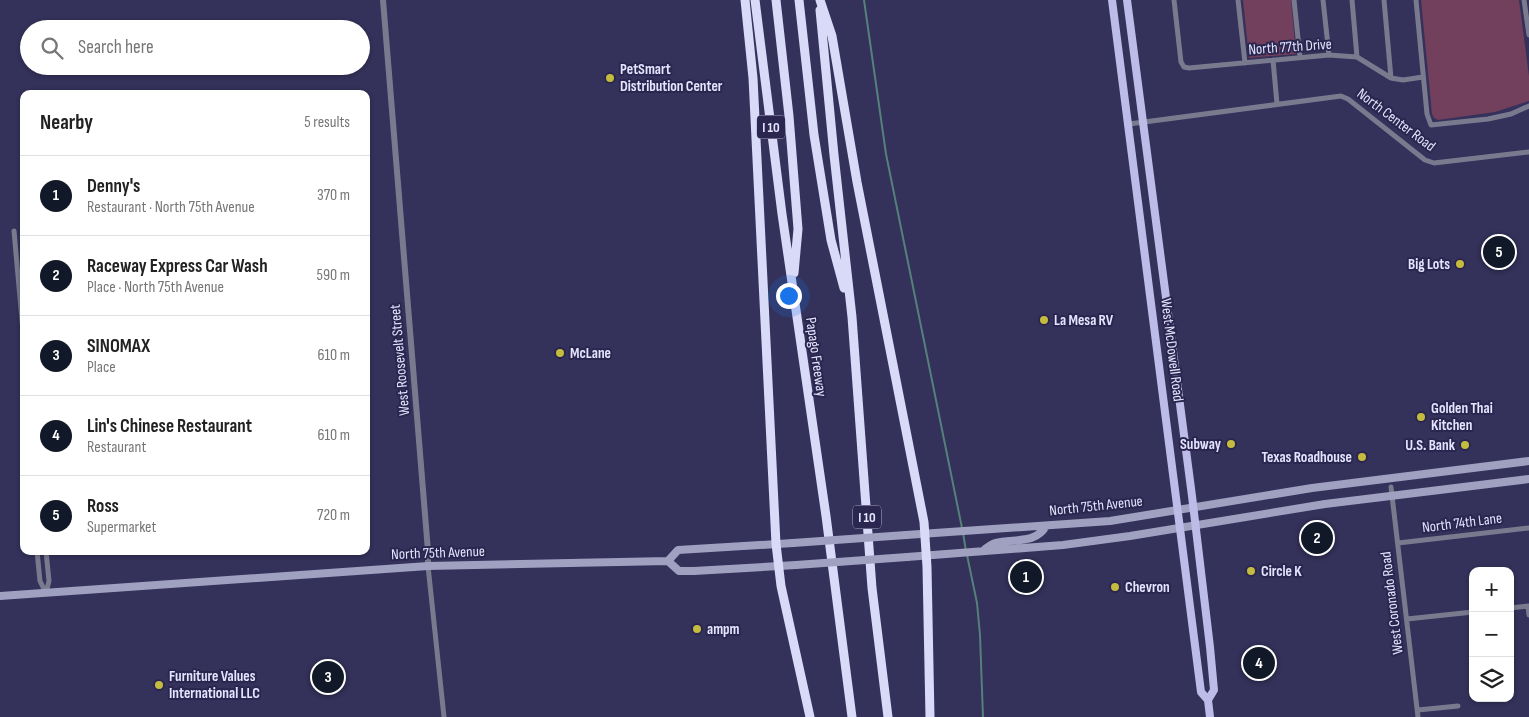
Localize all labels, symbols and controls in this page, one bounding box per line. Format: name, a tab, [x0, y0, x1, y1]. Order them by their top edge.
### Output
search box	[20, 20, 370, 75]
icon: search	[38, 34, 66, 62]
street label: North 77th Drive	[1248, 35, 1332, 59]
text: Search here	[78, 36, 154, 59]
place label: PetSmart Distribution Center	[620, 60, 723, 96]
marker: PetSmart Distribution Center	[604, 72, 616, 84]
street label: North Center Road	[1353, 84, 1439, 156]
text: Nearby	[40, 110, 93, 135]
text: 5 results	[304, 113, 350, 132]
road number: I 10	[757, 115, 785, 138]
text: Denny's	[87, 175, 140, 198]
text: 1	[53, 186, 59, 205]
text: 370 m	[317, 186, 350, 205]
text: Restaurant · North 75th Avenue	[87, 198, 255, 217]
pin: 5	[1483, 233, 1515, 271]
text: Raceway Express Car Wash	[87, 255, 268, 278]
place label: Big Lots	[1408, 255, 1450, 274]
marker: Big Lots	[1454, 258, 1466, 270]
text: 2	[52, 266, 60, 285]
text: 590 m	[317, 266, 350, 285]
text: Place · North 75th Avenue	[87, 278, 224, 297]
your location	[776, 283, 802, 309]
street label: West McDowell Road	[1156, 297, 1188, 403]
street label: West Roosevelt Street	[386, 303, 414, 416]
place label: La Mesa RV	[1054, 311, 1114, 330]
marker: La Mesa RV	[1038, 314, 1050, 326]
street label: Papago Freeway	[801, 316, 831, 398]
text: SINOMAX	[87, 335, 150, 358]
place label: McLane	[570, 344, 611, 363]
text: 3	[52, 346, 60, 365]
text: 610 m	[317, 346, 350, 365]
marker: McLane	[554, 347, 566, 359]
text: Place	[87, 358, 116, 377]
place label: Golden Thai Kitchen	[1431, 399, 1493, 435]
marker: Golden Thai Kitchen	[1415, 411, 1427, 423]
text: Lin's Chinese Restaurant	[87, 415, 252, 438]
text: 4	[52, 426, 60, 445]
text: 610 m	[317, 426, 350, 445]
place label: Subway	[1180, 435, 1222, 454]
place label: U.S. Bank	[1405, 436, 1456, 455]
text: Restaurant	[87, 438, 146, 457]
marker: Subway	[1225, 438, 1237, 450]
marker: U.S. Bank	[1459, 439, 1471, 451]
place label: Texas Roadhouse	[1261, 448, 1352, 467]
marker: Texas Roadhouse	[1356, 451, 1368, 463]
street label: North 75th Avenue	[1048, 492, 1144, 520]
text: Ross	[87, 495, 119, 518]
text: 5	[52, 506, 60, 525]
text: 720 m	[317, 506, 350, 525]
road number: I 10	[853, 506, 881, 528]
street label: North 74th Lane	[1421, 509, 1503, 537]
text: Supermarket	[87, 518, 156, 537]
pin: 2	[1301, 519, 1333, 557]
street label: North 75th Avenue	[391, 542, 485, 564]
street label: West Coronado Road	[1376, 550, 1408, 656]
pin: 1	[1010, 558, 1042, 596]
place label: Circle K	[1261, 562, 1302, 581]
marker: Circle K	[1245, 565, 1257, 577]
map controls	[1469, 567, 1514, 702]
button: +	[1469, 567, 1514, 612]
place label: Chevron	[1125, 578, 1170, 597]
marker: Chevron	[1109, 581, 1121, 593]
button: −	[1469, 612, 1514, 657]
place label: ampm	[707, 620, 740, 639]
marker: ampm	[691, 623, 703, 635]
pin: 4	[1243, 644, 1275, 682]
button: layers	[1469, 657, 1514, 702]
pin: 3	[312, 658, 344, 696]
place label: Furniture Values International LLC	[169, 667, 260, 703]
marker: Furniture Values International LLC	[153, 679, 165, 691]

